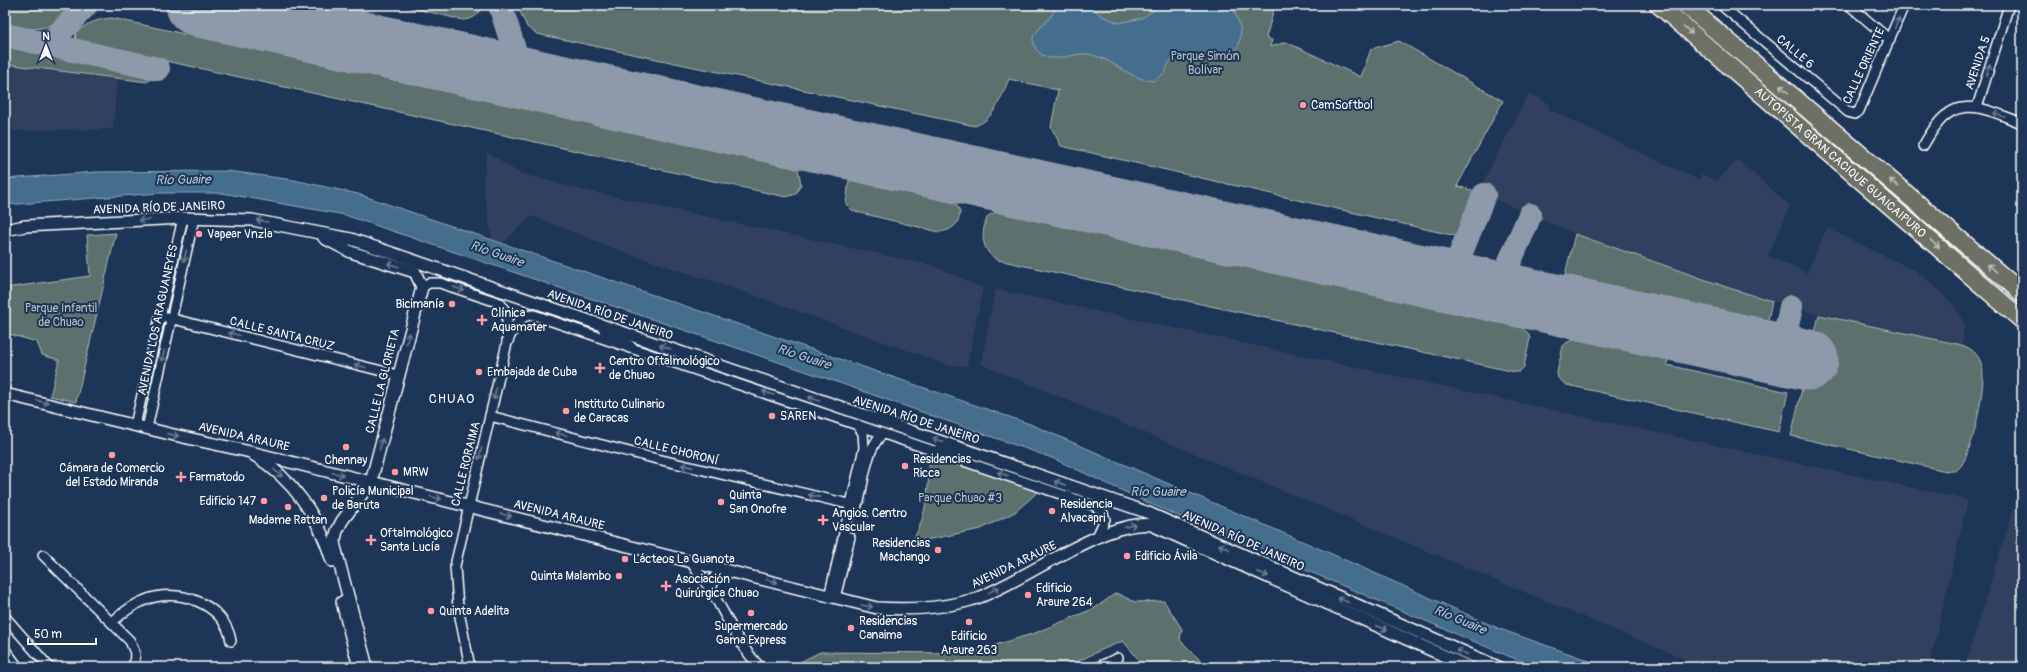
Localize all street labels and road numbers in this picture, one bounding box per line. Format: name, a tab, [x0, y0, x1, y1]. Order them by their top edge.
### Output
street label: CALLE ORIENTE	[1840, 25, 1888, 107]
street label: CALLE 6	[1773, 32, 1817, 72]
street label: AVENIDA 5	[1962, 34, 1994, 92]
street label: AUTOPISTA GRAN CACIQUE GUAICAIPURO	[1751, 84, 1929, 241]
street label: AVENIDA RÍO DE JANEIRO	[93, 197, 226, 218]
street label: AVENIDA LOS ARAGUANEYES	[135, 243, 181, 397]
street label: AVENIDA RÍO DE JANEIRO	[545, 285, 676, 344]
street label: CALLE SANTA CRUZ	[228, 314, 336, 354]
street label: CALLE LA GLORIETA	[363, 327, 403, 435]
street label: AVENIDA RÍO DE JANEIRO	[851, 392, 982, 448]
street label: AVENIDA ARAURE	[197, 419, 291, 455]
street label: CALLE RORAIMA	[448, 420, 484, 508]
street label: CALLE CHORONÍ	[632, 432, 720, 469]
street label: AVENIDA ARAURE	[512, 496, 606, 534]
street label: AVENIDA RÍO DE JANEIRO	[1180, 506, 1307, 575]
street label: AVENIDA ARAURE	[969, 538, 1059, 592]

